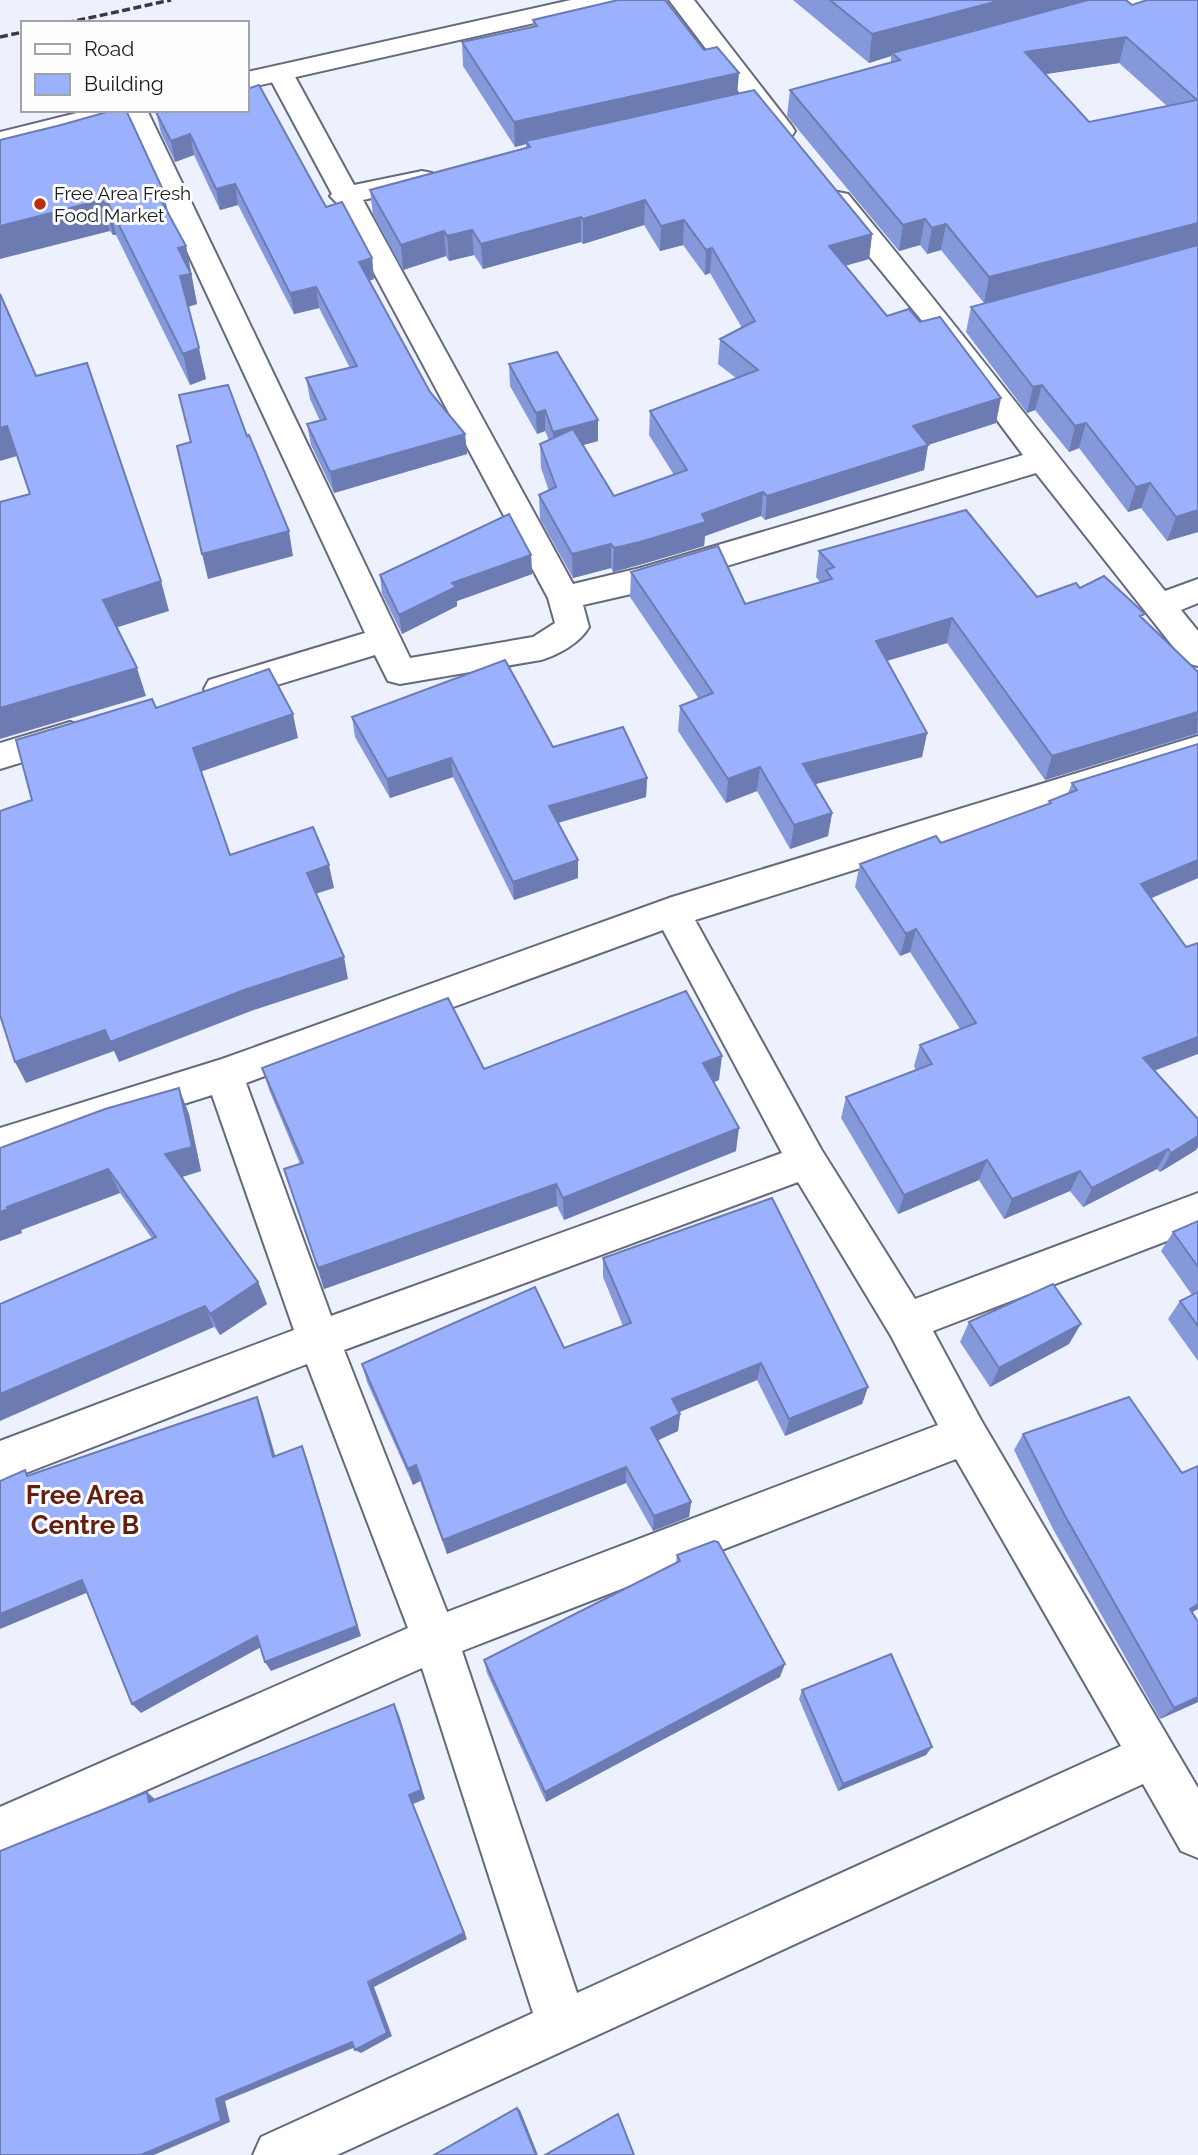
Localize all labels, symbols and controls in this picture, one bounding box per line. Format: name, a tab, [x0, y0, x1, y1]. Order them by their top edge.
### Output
legend	[21, 21, 248, 112]
text: Road	[84, 36, 134, 61]
text: Building	[84, 71, 164, 96]
place label: Free Area Fresh Food Market	[54, 182, 191, 226]
marker: Free Area Fresh Food Market	[32, 196, 48, 212]
district label: Free Area Centre B	[26, 1480, 144, 1540]

